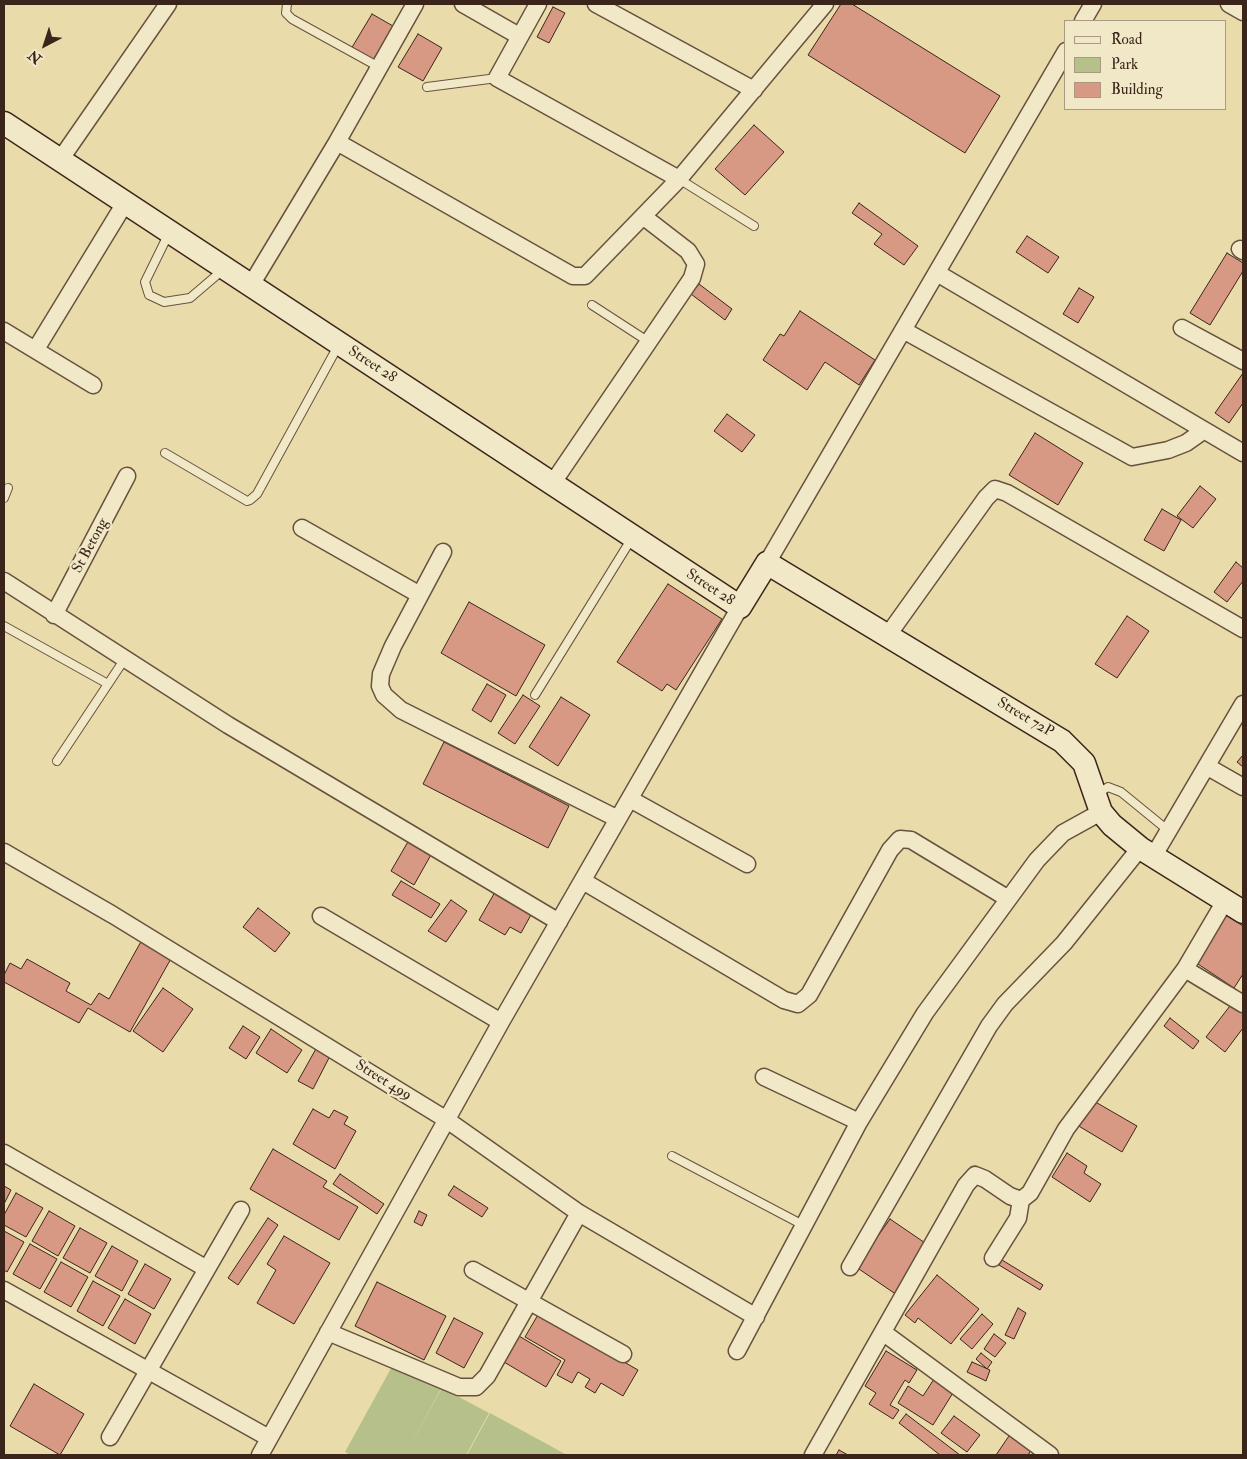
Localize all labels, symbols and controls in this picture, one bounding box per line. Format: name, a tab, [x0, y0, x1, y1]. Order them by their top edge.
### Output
north arrow	[20, 20, 70, 70]
legend	[1064, 20, 1227, 110]
text: Road	[1111, 30, 1142, 49]
text: N	[25, 46, 45, 67]
text: Park	[1111, 55, 1138, 74]
text: Building	[1111, 80, 1163, 99]
street label: Street 28	[344, 343, 400, 387]
street label: St Betong	[69, 515, 113, 577]
street label: Street 28	[682, 566, 738, 610]
street label: Street 72P	[994, 694, 1056, 742]
street label: Street 499	[352, 1057, 414, 1105]

